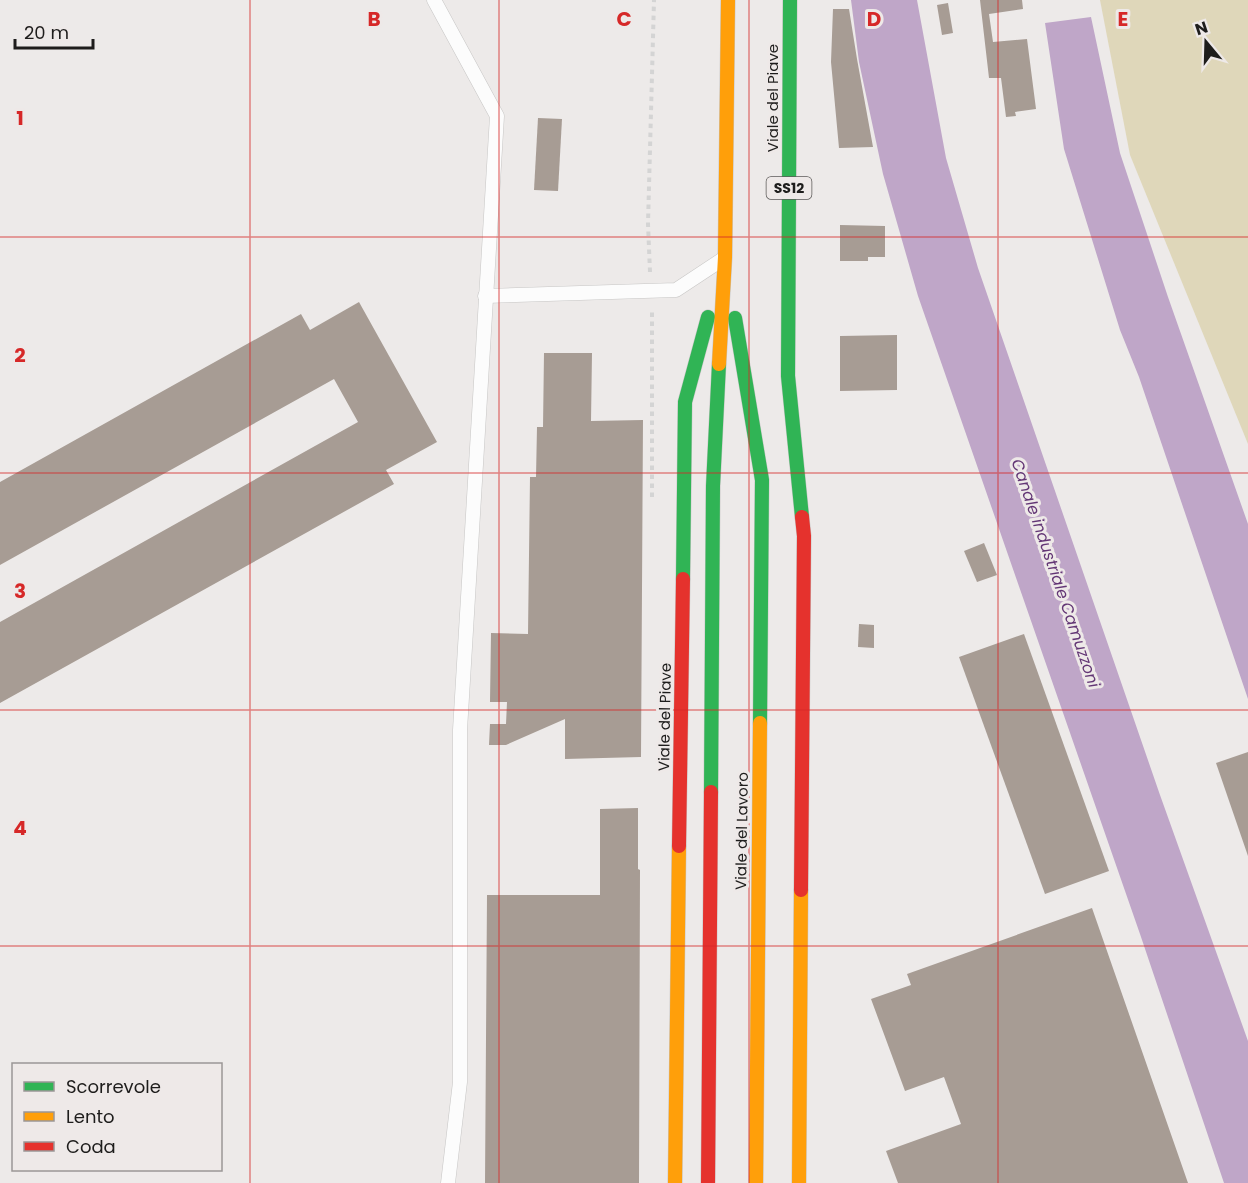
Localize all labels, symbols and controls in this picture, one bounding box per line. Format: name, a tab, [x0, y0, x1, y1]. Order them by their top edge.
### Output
text: B	[367, 5, 381, 33]
text: C	[616, 5, 632, 33]
text: D	[867, 5, 881, 33]
text: E	[1118, 5, 1128, 33]
scale bar	[15, 12, 93, 50]
north arrow	[1176, 12, 1236, 72]
text: N	[1192, 15, 1211, 41]
text: 20 m	[24, 20, 69, 45]
street label: Viale del Piave	[762, 44, 783, 152]
text: 1	[16, 104, 24, 132]
road number: SS12	[766, 177, 812, 199]
text: 2	[14, 341, 26, 369]
water label: Canale industriale Camuzzoni	[1006, 456, 1106, 692]
text: 3	[14, 577, 26, 605]
street label: Viale del Piave	[653, 663, 676, 771]
street label: Viale del Lavoro	[730, 772, 753, 890]
text: 4	[13, 814, 27, 842]
legend	[12, 1063, 222, 1171]
text: Scorrevole	[66, 1074, 161, 1099]
text: Lento	[66, 1104, 115, 1129]
text: Coda	[66, 1134, 116, 1159]

